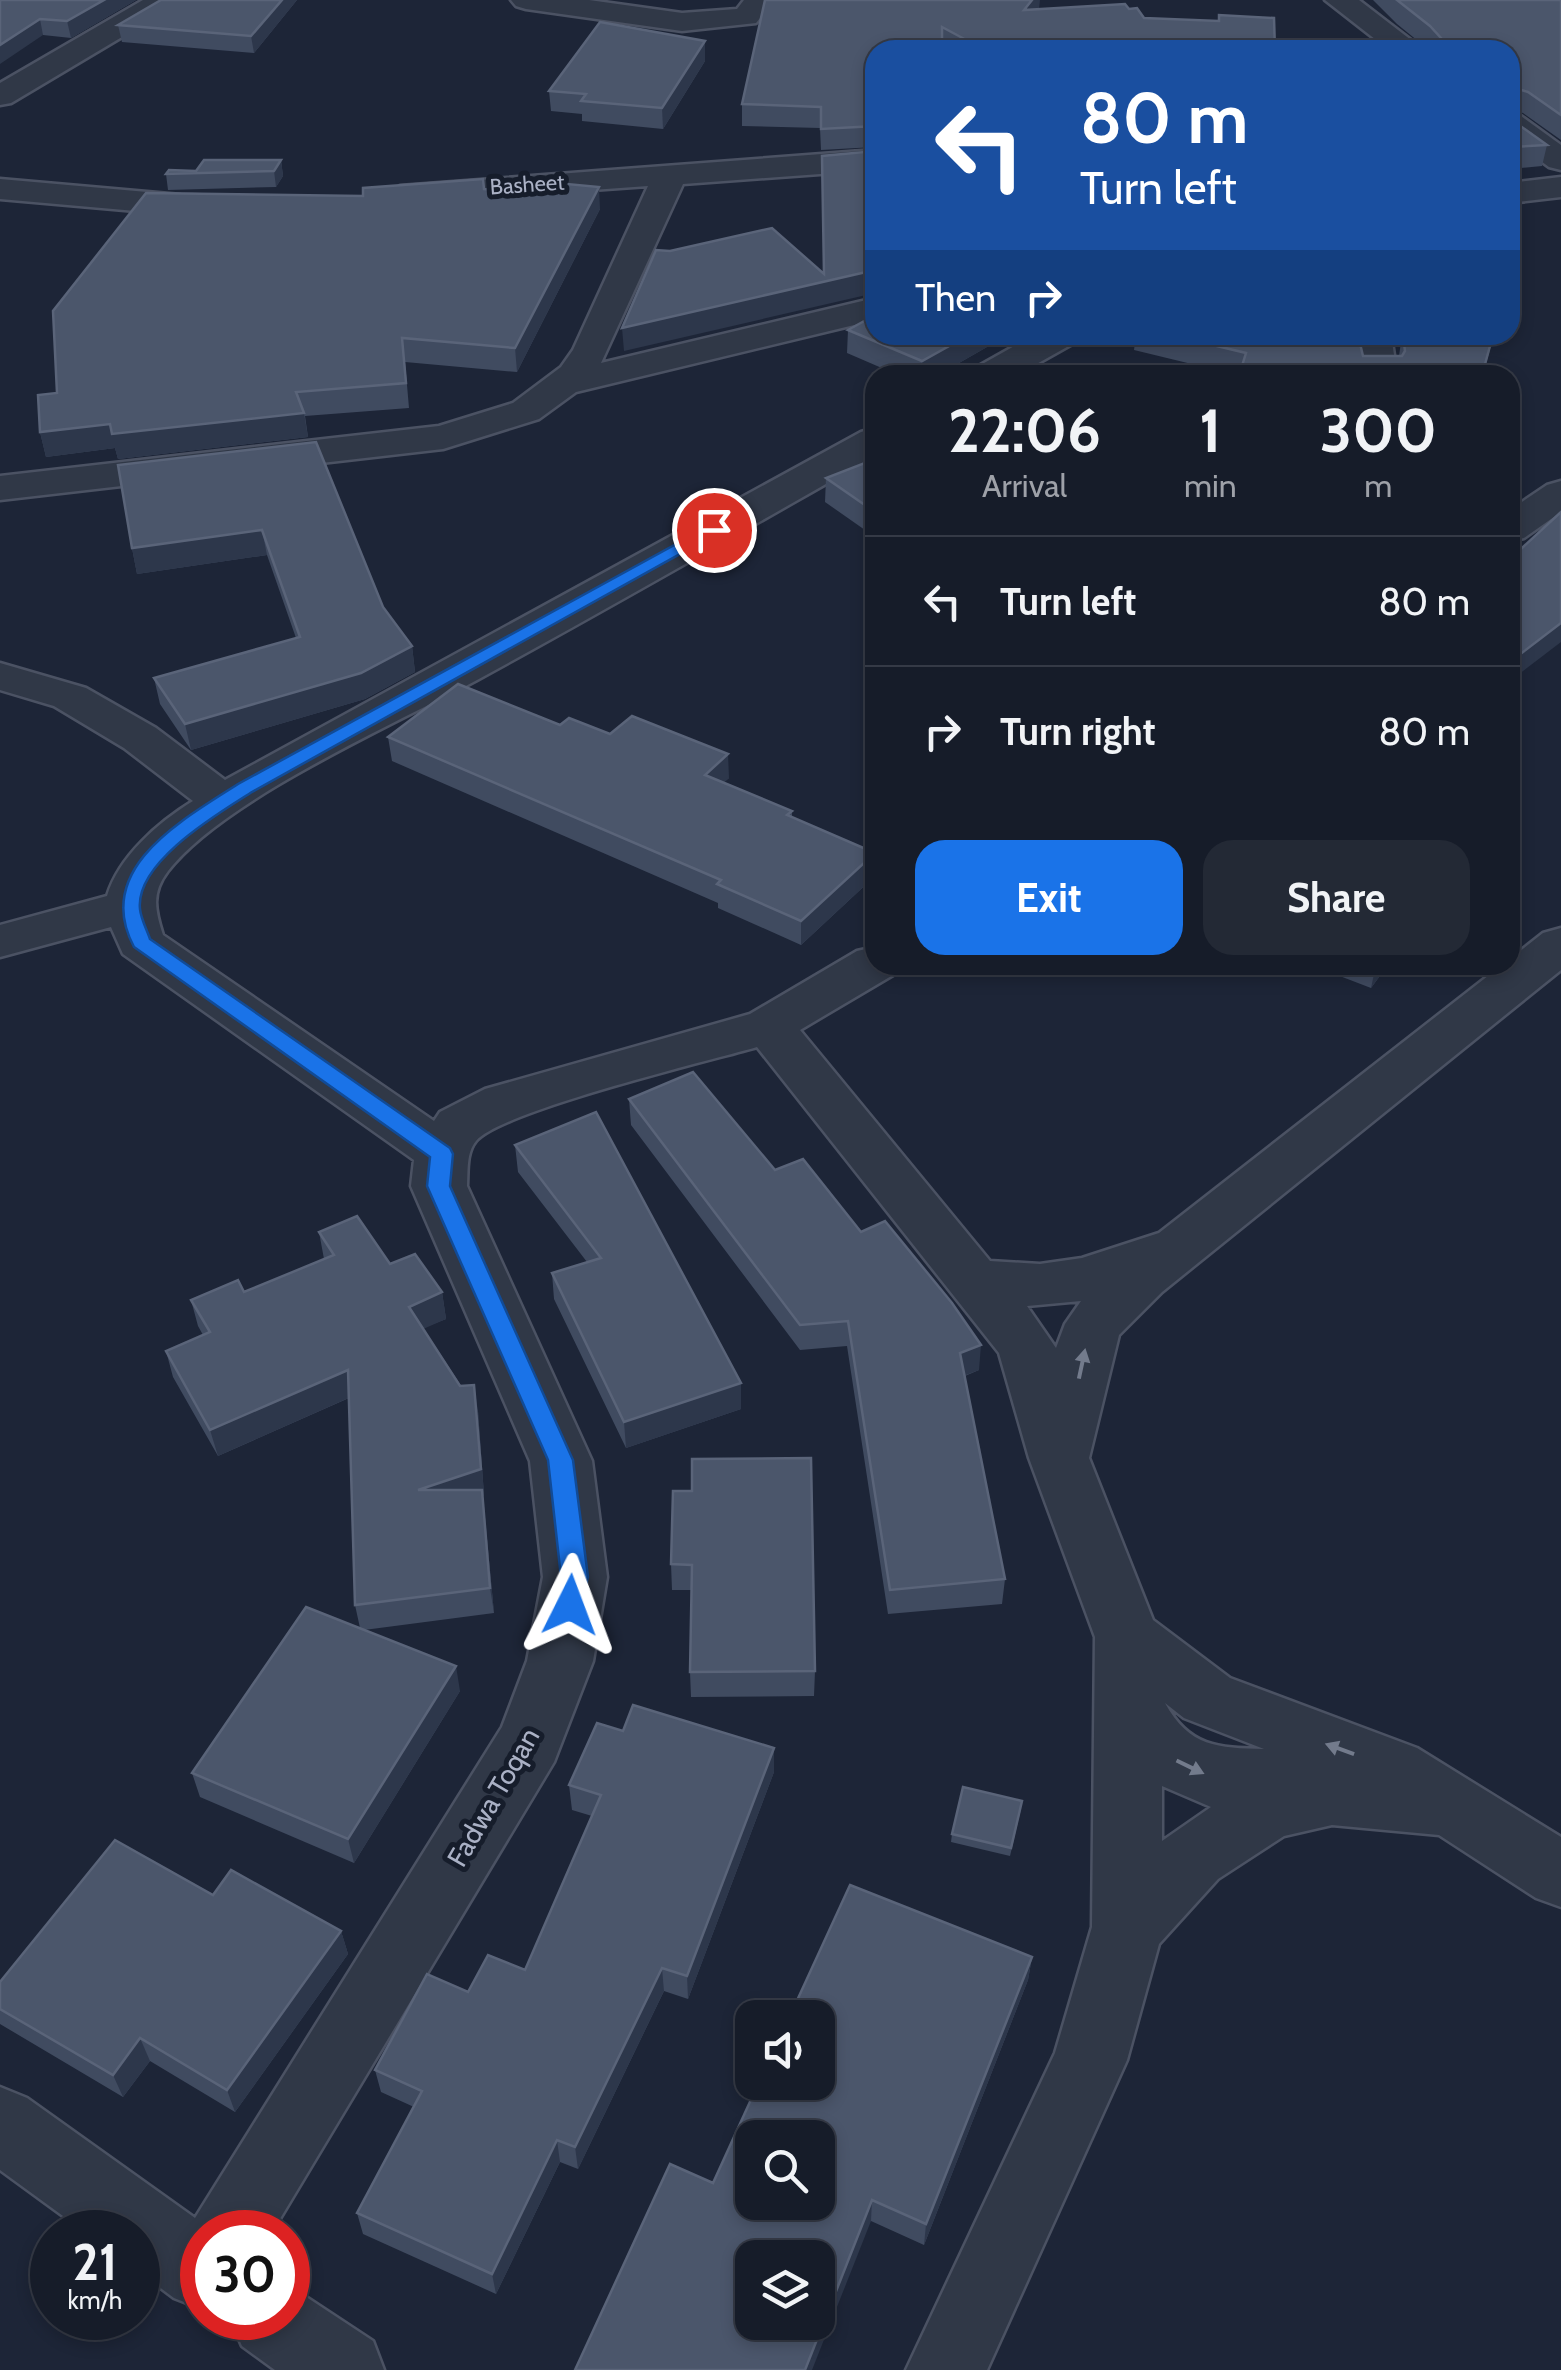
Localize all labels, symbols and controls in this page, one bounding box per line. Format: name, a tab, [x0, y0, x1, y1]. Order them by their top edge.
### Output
text: 80 m	[1080, 75, 1248, 161]
icon: left	[915, 80, 1045, 210]
text: Turn left	[1080, 161, 1237, 215]
street label: Basheet	[489, 168, 566, 201]
icon: right	[1016, 270, 1071, 325]
text: Then	[915, 274, 996, 321]
text: 22:06	[948, 394, 1101, 467]
text: 1	[1199, 394, 1221, 467]
text: 300	[1320, 394, 1437, 467]
text: Arrival	[982, 466, 1067, 505]
text: min	[1184, 466, 1237, 505]
text: m	[1364, 466, 1392, 505]
pin	[672, 488, 757, 573]
icon: arrive	[687, 503, 742, 558]
icon: left	[915, 574, 970, 629]
text: Turn left	[1000, 578, 1136, 625]
text: 80 m	[1379, 578, 1470, 625]
icon: right	[915, 704, 970, 759]
text: Turn right	[1000, 708, 1156, 755]
text: 80 m	[1379, 708, 1470, 755]
button: Exit	[915, 840, 1183, 955]
button: Share	[1203, 840, 1470, 955]
one-way arrow	[1074, 1348, 1090, 1379]
position arrow	[518, 1553, 622, 1657]
street label: Fadwa Toqan	[440, 1721, 546, 1873]
one-way arrow	[1325, 1741, 1355, 1756]
one-way arrow	[1176, 1758, 1205, 1775]
map controls	[735, 2000, 835, 2340]
button: sound	[735, 2000, 835, 2100]
button: search	[735, 2120, 835, 2220]
speed limit sign: 30	[180, 2210, 310, 2340]
text: 21	[73, 2232, 117, 2293]
button: layers	[735, 2240, 835, 2340]
text: km/h	[68, 2285, 122, 2315]

